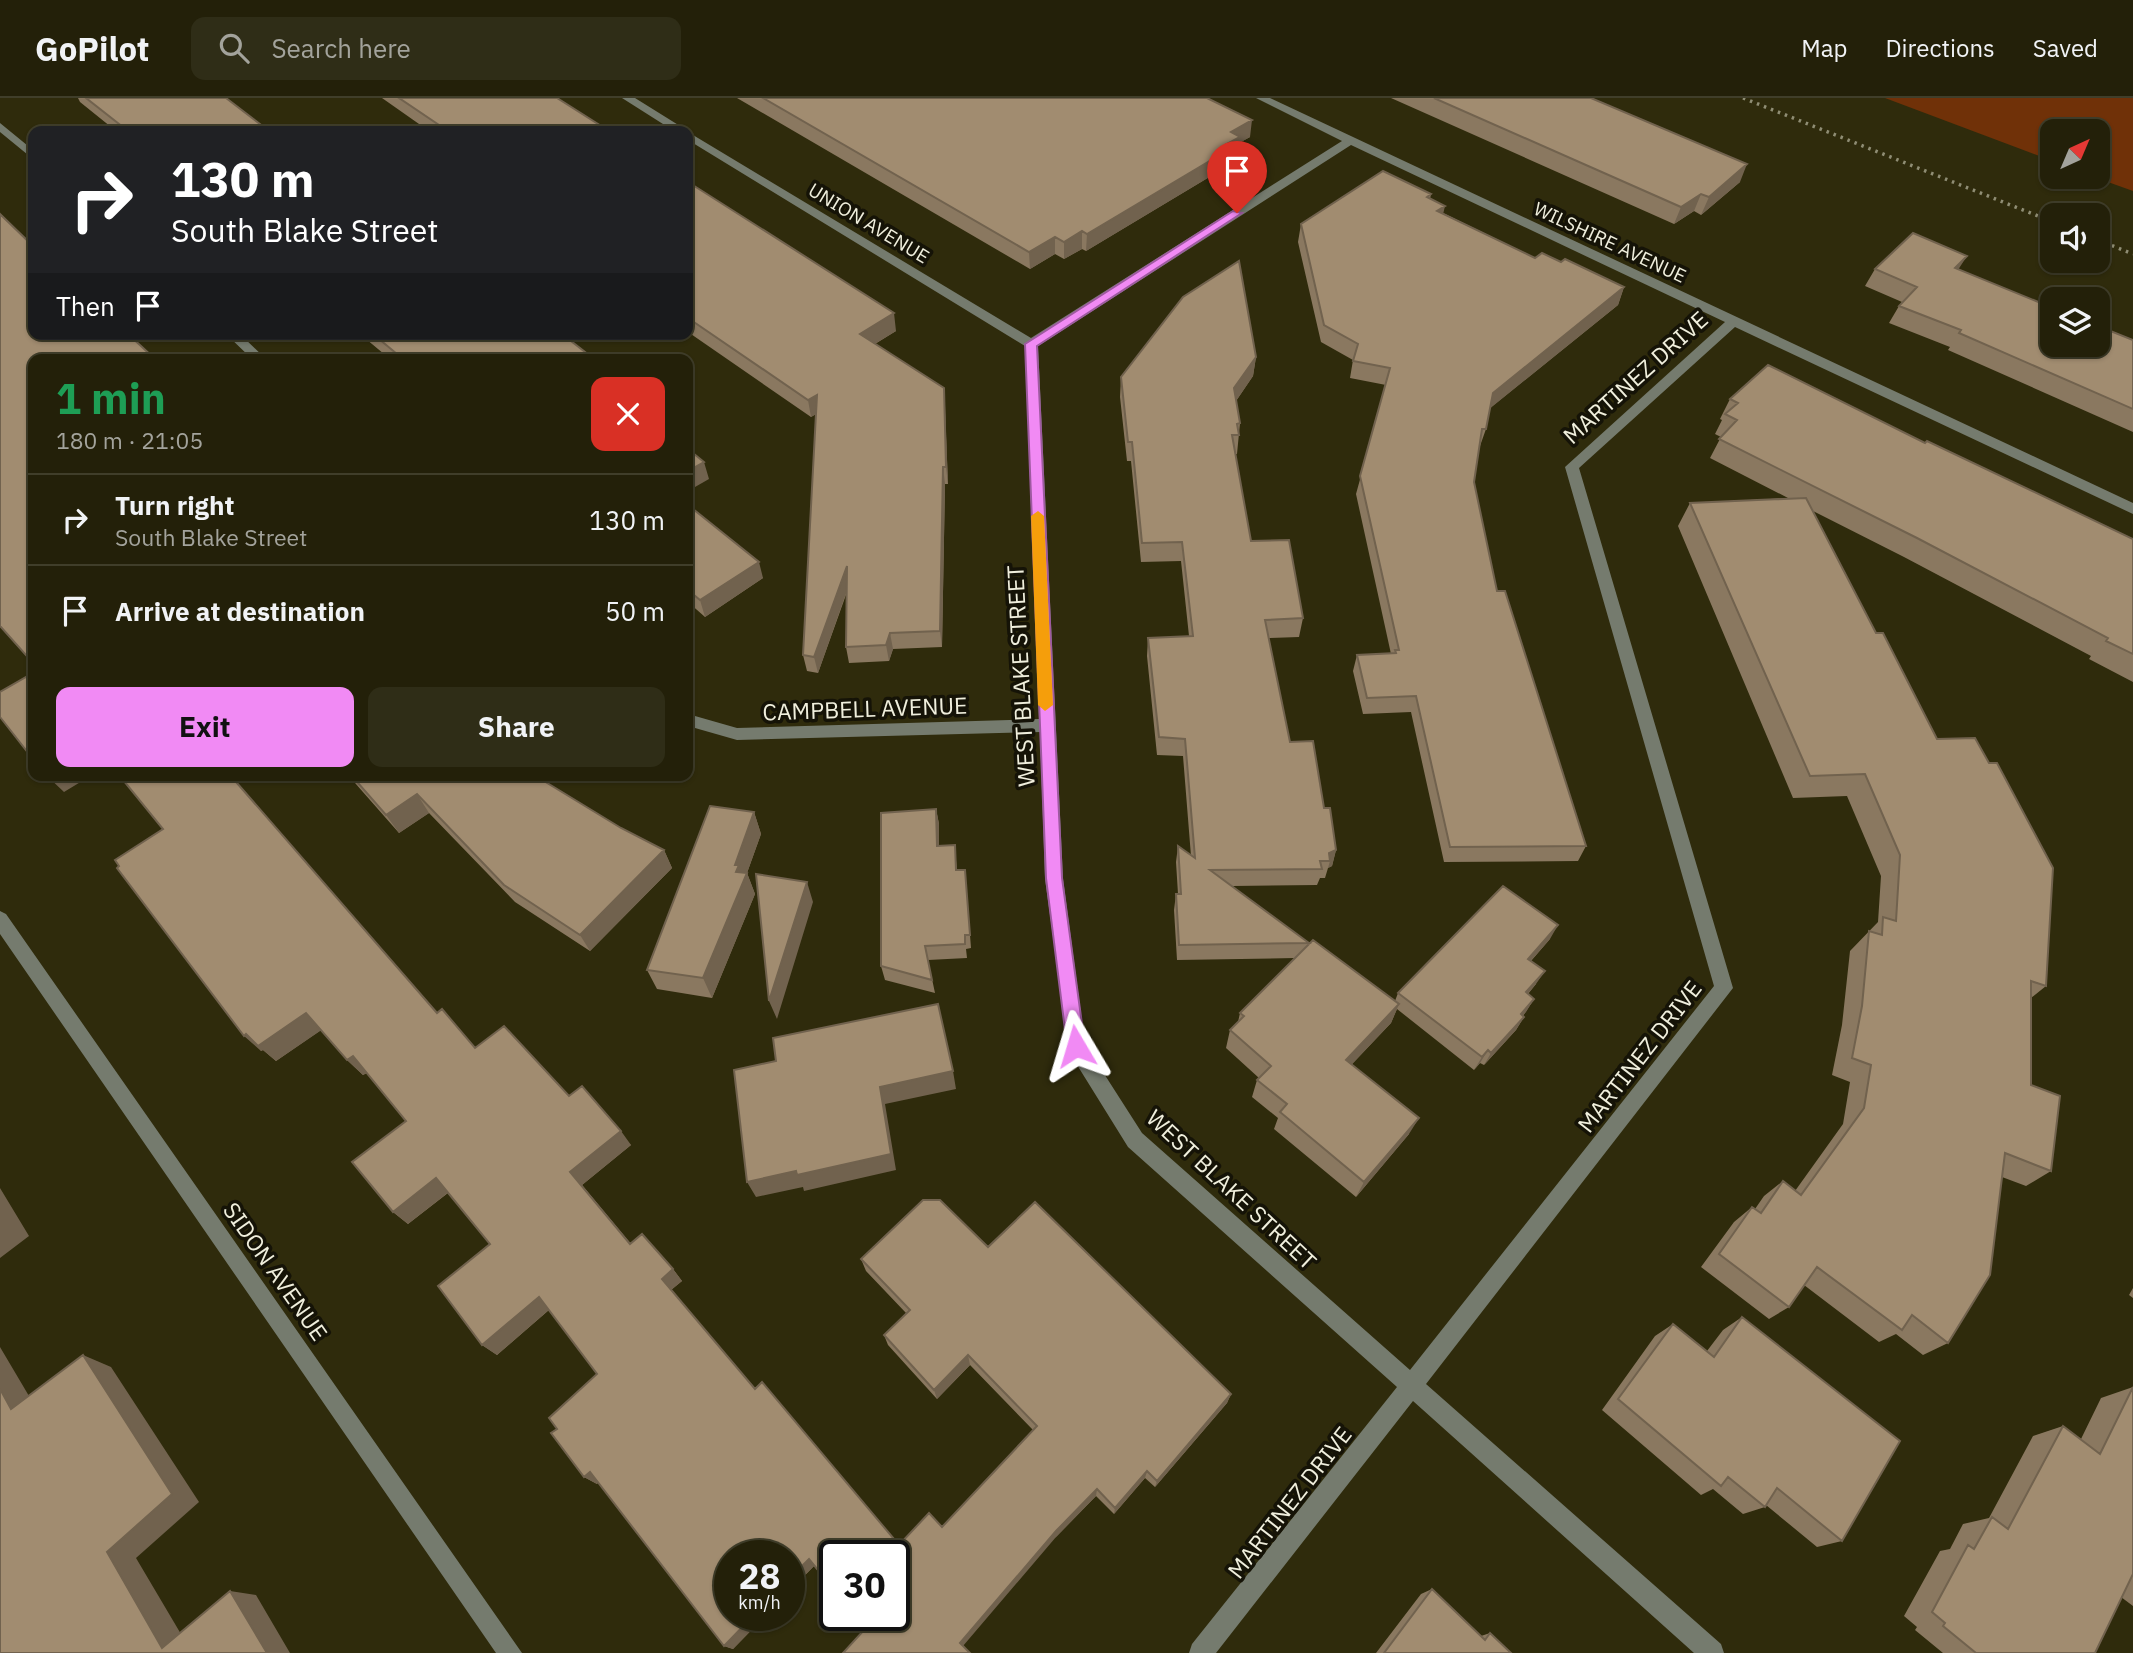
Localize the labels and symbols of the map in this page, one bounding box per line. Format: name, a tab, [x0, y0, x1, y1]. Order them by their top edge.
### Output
north arrow	[2040, 119, 2110, 189]
pin	[1207, 141, 1267, 213]
street label: UNION AVENUE	[804, 178, 934, 268]
street label: WILSHIRE AVENUE	[1530, 196, 1690, 288]
street label: MARTINEZ DRIVE	[1556, 304, 1714, 450]
street label: WEST BLAKE STREET	[999, 565, 1041, 787]
street label: CAMPBELL AVENUE	[762, 689, 968, 727]
street label: MARTINEZ DRIVE	[1570, 974, 1708, 1138]
position arrow	[1039, 1009, 1113, 1083]
street label: WEST BLAKE STREET	[1141, 1102, 1323, 1276]
street label: SIDON AVENUE	[217, 1196, 335, 1346]
street label: MARTINEZ DRIVE	[1220, 1420, 1358, 1584]
speed limit sign: 30	[819, 1540, 910, 1631]

